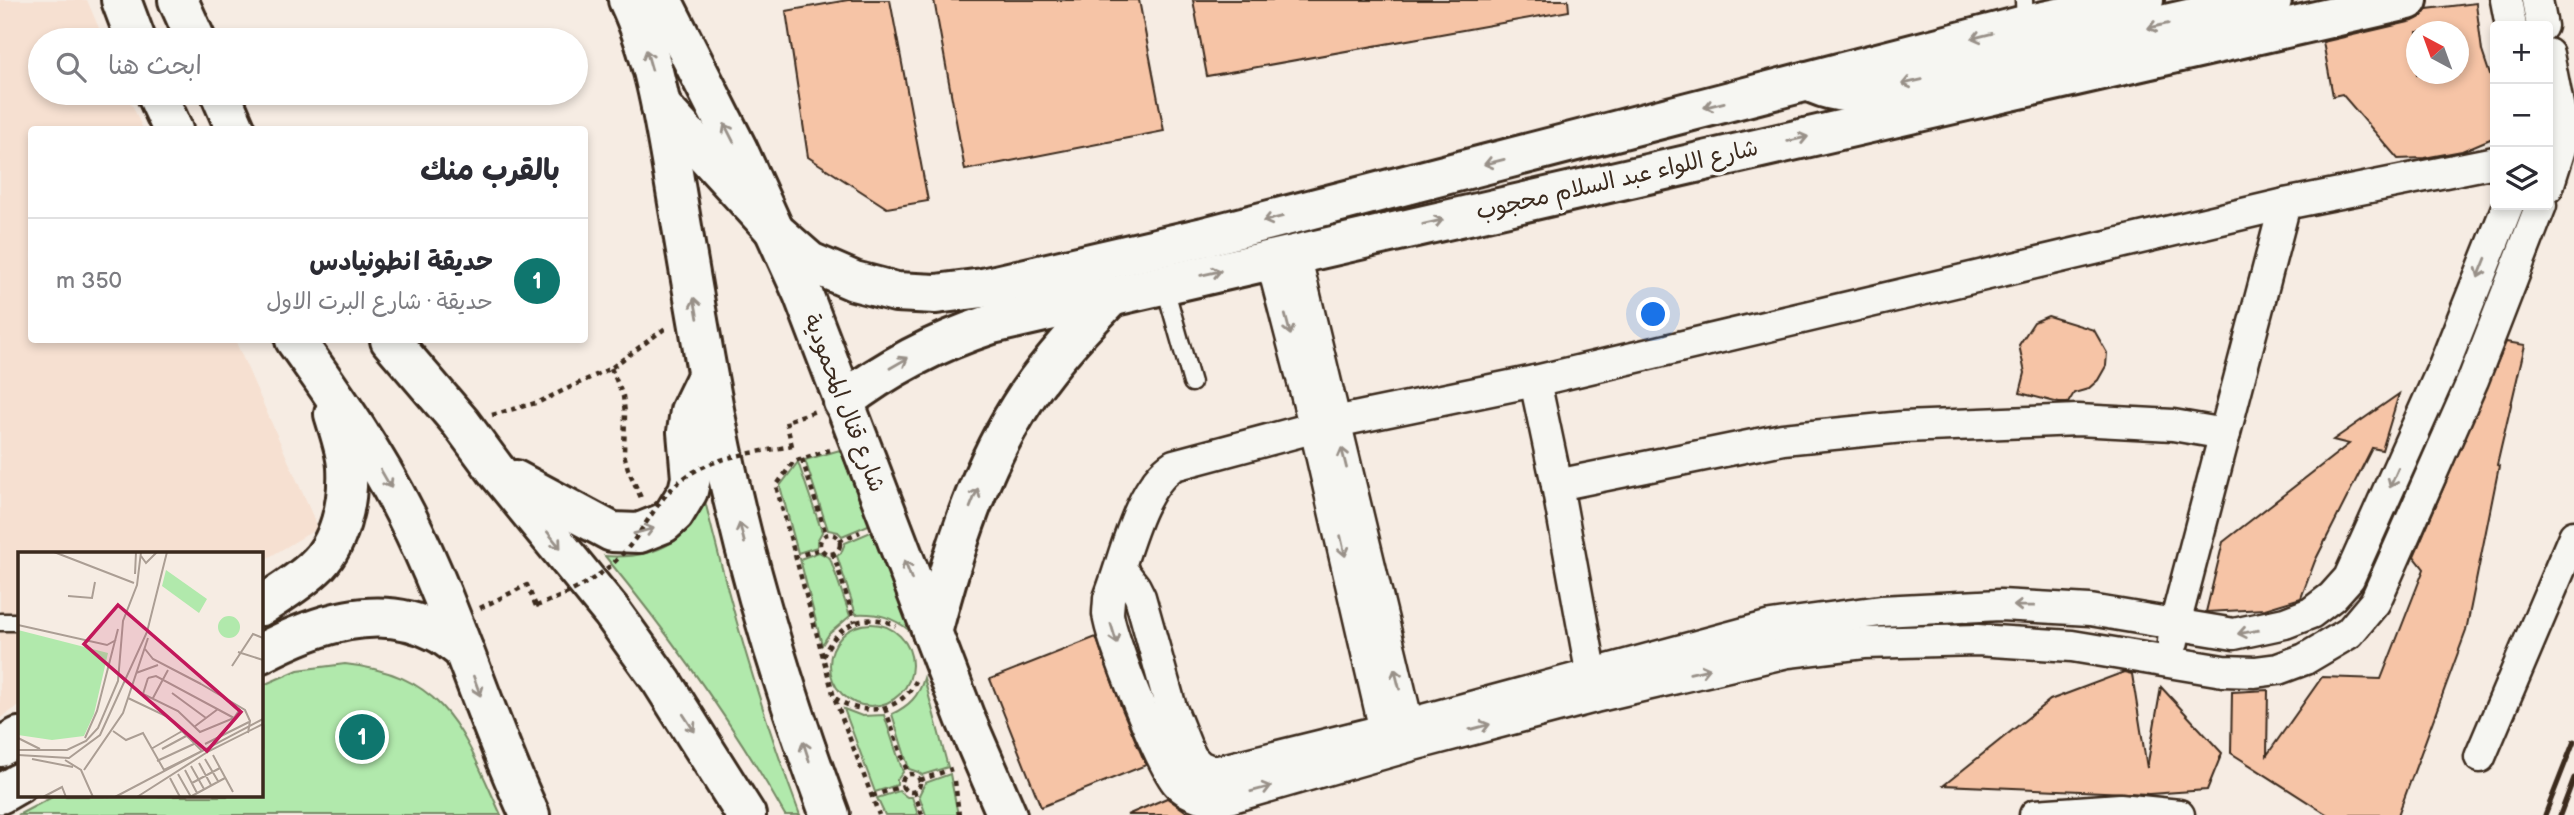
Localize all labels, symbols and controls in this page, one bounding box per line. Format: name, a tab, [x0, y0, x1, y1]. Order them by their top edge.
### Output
one-way arrow	[2147, 20, 2170, 33]
north arrow	[2406, 21, 2469, 84]
map controls	[2490, 21, 2553, 210]
button: +	[2490, 21, 2553, 84]
search box	[28, 28, 588, 105]
one-way arrow	[1971, 30, 1994, 43]
icon: search	[52, 48, 90, 86]
one-way arrow	[641, 50, 654, 72]
text: ابحث هنا	[108, 51, 202, 82]
one-way arrow	[1901, 75, 1924, 89]
button: −	[2490, 84, 2553, 147]
one-way arrow	[1703, 99, 1726, 112]
one-way arrow	[722, 123, 736, 144]
one-way arrow	[1786, 132, 1809, 145]
street label: شارع اللواء عبد السلام محجوب	[1473, 134, 1762, 229]
button: layers	[2490, 147, 2553, 210]
text: بالقرب منك	[420, 153, 560, 189]
one-way arrow	[1483, 156, 1505, 169]
one-way arrow	[1262, 213, 1285, 226]
one-way arrow	[1421, 215, 1443, 228]
text: حديقة انطونيادس	[310, 247, 493, 278]
one-way arrow	[2475, 257, 2488, 279]
one-way arrow	[1199, 266, 1222, 279]
text: 350 m	[56, 267, 122, 295]
text: 1	[532, 267, 542, 295]
text: حديقة · شارع البرت الاول	[266, 288, 493, 316]
one-way arrow	[689, 297, 702, 320]
your location	[1636, 297, 1670, 331]
street label: شارع قنال المحمودية	[796, 310, 891, 496]
one-way arrow	[1282, 313, 1295, 336]
one-way arrow	[889, 356, 909, 370]
one-way arrow	[1336, 447, 1349, 469]
one-way arrow	[2387, 466, 2400, 488]
one-way arrow	[379, 468, 393, 488]
one-way arrow	[968, 487, 981, 509]
one-way arrow	[735, 522, 748, 545]
one-way arrow	[632, 524, 655, 537]
one-way arrow	[546, 531, 562, 549]
one-way arrow	[1336, 534, 1350, 557]
inset map	[18, 552, 262, 798]
one-way arrow	[901, 560, 913, 582]
one-way arrow	[2012, 599, 2035, 613]
one-way arrow	[1109, 623, 1122, 645]
one-way arrow	[2237, 626, 2260, 639]
one-way arrow	[1688, 664, 1711, 677]
one-way arrow	[1390, 668, 1403, 691]
one-way arrow	[472, 675, 485, 697]
pin: 1	[339, 711, 385, 763]
one-way arrow	[682, 713, 697, 732]
one-way arrow	[1468, 720, 1490, 733]
one-way arrow	[799, 740, 812, 762]
one-way arrow	[1249, 782, 1271, 795]

